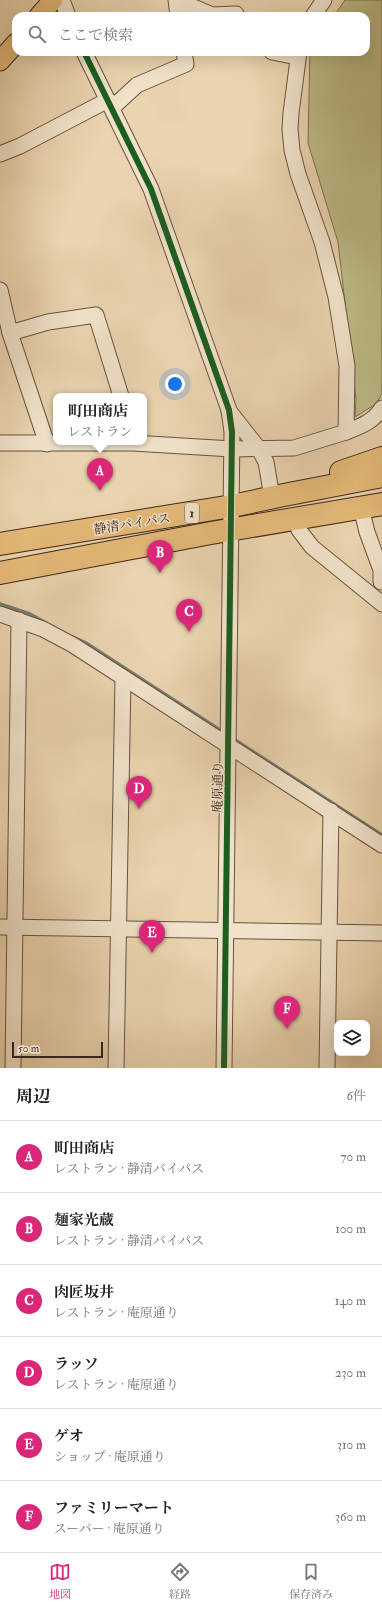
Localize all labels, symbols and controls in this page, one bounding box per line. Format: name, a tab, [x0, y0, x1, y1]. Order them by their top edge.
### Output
search box	[12, 12, 370, 56]
icon: search	[26, 23, 48, 45]
text: ここで検索	[58, 26, 133, 45]
your location	[165, 374, 185, 394]
popup	[53, 393, 147, 445]
text: 町田商店	[68, 402, 128, 421]
text: レストラン	[68, 424, 132, 440]
pin: A	[87, 458, 113, 491]
road number: 1	[185, 503, 199, 523]
street label: 静清バイパス	[93, 510, 172, 538]
pin: B	[147, 540, 173, 573]
pin: C	[176, 599, 202, 632]
street label: 庵原通り	[210, 761, 226, 813]
pin: D	[126, 776, 152, 809]
pin: E	[139, 920, 165, 953]
pin: F	[274, 996, 300, 1029]
map controls	[334, 1020, 370, 1056]
button: layers	[334, 1020, 370, 1056]
scale bar	[12, 1040, 103, 1059]
text: 50 m	[18, 1042, 39, 1055]
text: 周辺	[16, 1086, 50, 1107]
text: 6件	[346, 1088, 366, 1104]
text: 町田商店	[54, 1139, 114, 1158]
text: A	[25, 1149, 33, 1165]
text: 70 m	[341, 1149, 366, 1165]
text: レストラン · 静清バイパス	[54, 1161, 204, 1177]
text: 麺家光蔵	[54, 1211, 114, 1230]
text: B	[25, 1221, 33, 1237]
text: 100 m	[335, 1221, 366, 1237]
text: レストラン · 静清バイパス	[54, 1233, 204, 1249]
text: 肉匠坂井	[54, 1283, 114, 1302]
text: C	[24, 1293, 34, 1309]
text: 140 m	[335, 1293, 366, 1309]
text: レストラン · 庵原通り	[54, 1305, 179, 1321]
text: ラッソ	[54, 1355, 99, 1374]
text: D	[24, 1365, 34, 1381]
text: 230 m	[335, 1365, 366, 1381]
text: レストラン · 庵原通り	[54, 1377, 179, 1393]
text: ゲオ	[54, 1427, 84, 1446]
text: E	[24, 1437, 34, 1453]
text: 310 m	[337, 1437, 366, 1453]
text: ショップ · 庵原通り	[54, 1449, 166, 1465]
text: ファミリーマート	[54, 1499, 174, 1518]
text: F	[25, 1509, 33, 1525]
text: 360 m	[335, 1509, 366, 1525]
text: スーパー · 庵原通り	[54, 1521, 165, 1537]
tab: 地図	[49, 1561, 71, 1601]
tab: 経路	[169, 1561, 191, 1601]
tab: 保存済み	[289, 1561, 333, 1601]

